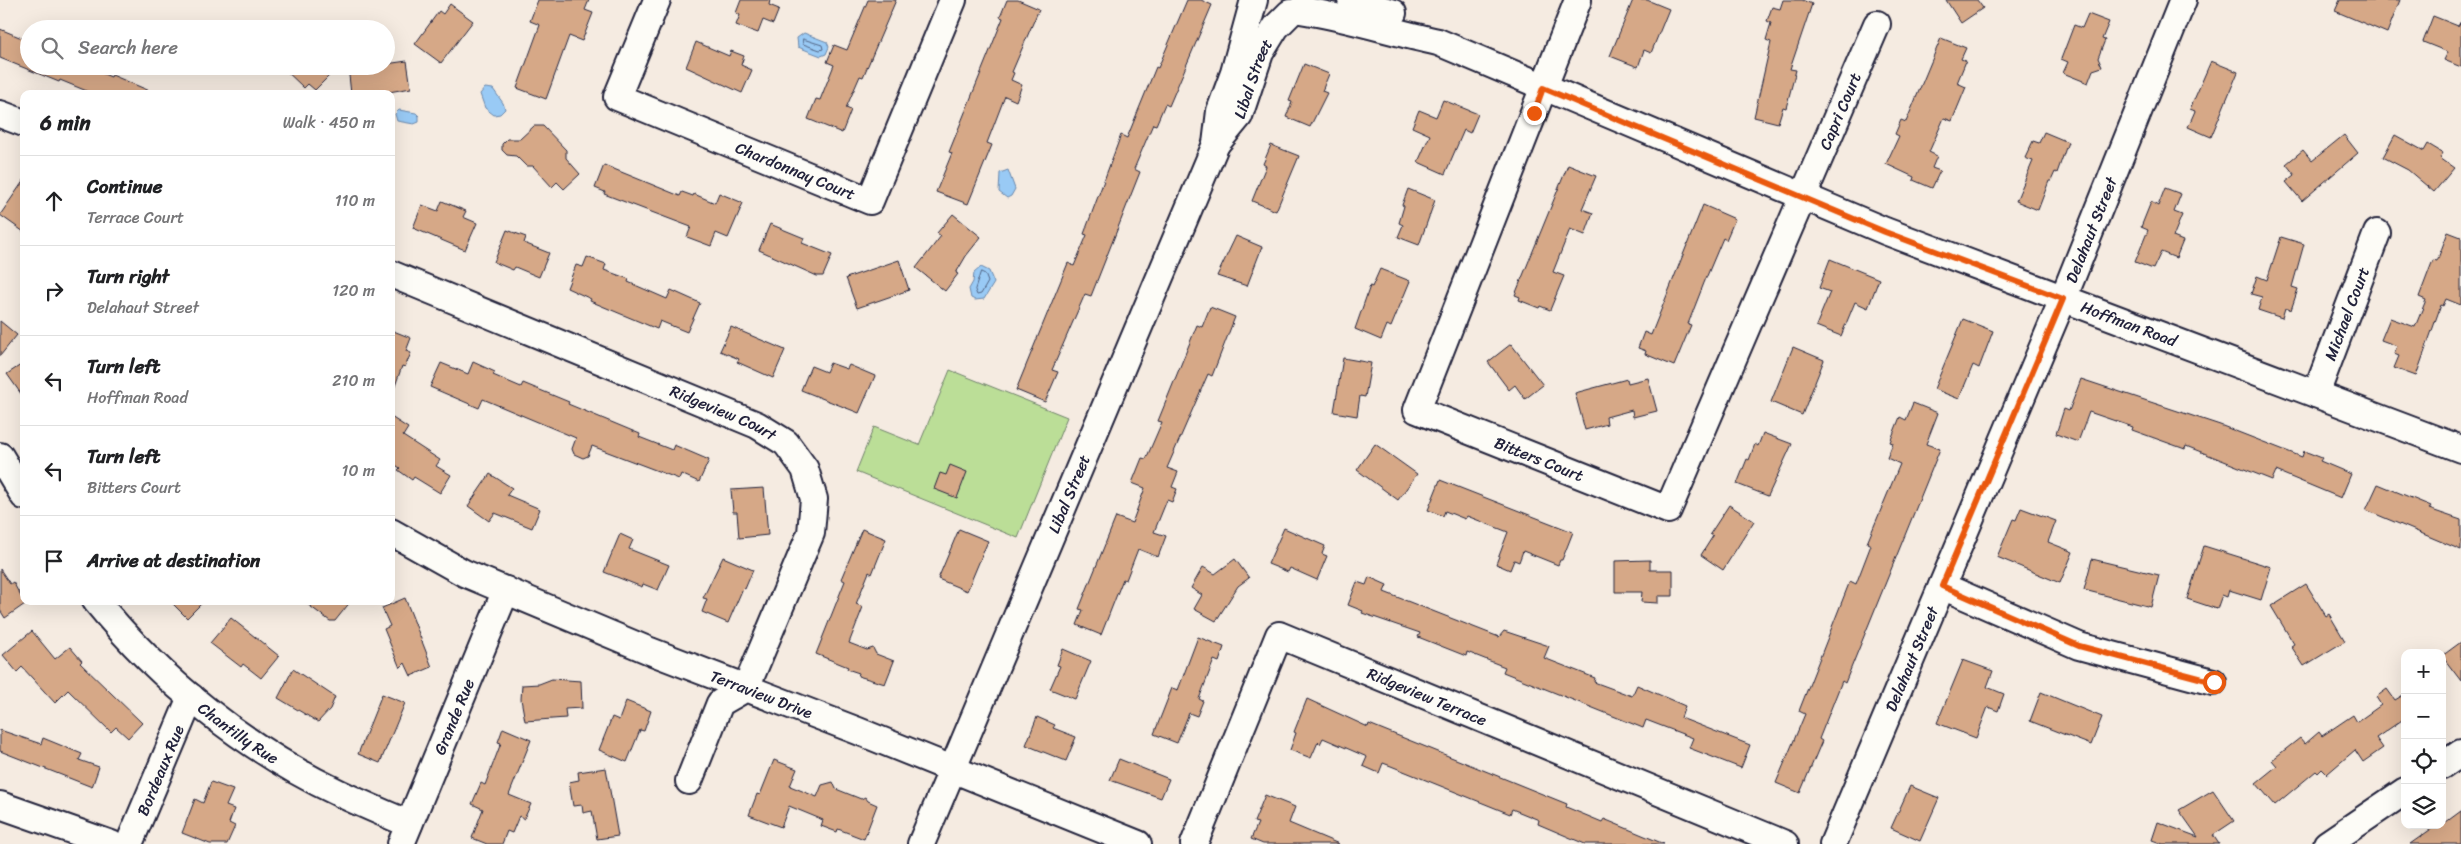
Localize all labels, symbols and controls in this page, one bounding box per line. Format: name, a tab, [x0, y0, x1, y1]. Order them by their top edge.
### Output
search box	[20, 20, 395, 75]
text: Search here	[78, 31, 178, 64]
street label: Libal Street	[1225, 33, 1280, 122]
icon: search	[38, 34, 66, 62]
street label: Capri Court	[1810, 68, 1869, 154]
route end	[1523, 102, 1546, 125]
text: 6 min	[40, 104, 91, 142]
text: Walk · 450 m	[283, 108, 375, 137]
street label: Chardonnay Court	[731, 133, 860, 208]
text: Continue	[87, 170, 163, 203]
street label: Delahaut Street	[2056, 172, 2125, 287]
text: 110 m	[335, 186, 375, 215]
icon: ahead	[40, 187, 68, 215]
text: Terrace Court	[87, 203, 184, 232]
text: Turn right	[87, 260, 169, 293]
street label: Michael Court	[2315, 262, 2378, 365]
text: 120 m	[332, 276, 375, 305]
icon: right	[40, 277, 68, 305]
street label: Hoffman Road	[2077, 292, 2183, 355]
text: Delahaut Street	[87, 293, 199, 322]
text: Turn left	[87, 350, 160, 383]
text: 210 m	[332, 366, 375, 395]
icon: left	[40, 367, 68, 395]
street label: Ridgeview Court	[666, 376, 783, 449]
text: Hoffman Road	[87, 383, 188, 412]
street label: Bitters Court	[1490, 428, 1588, 490]
text: Turn left	[87, 440, 160, 473]
street label: Libal Street	[1039, 450, 1098, 538]
text: 10 m	[342, 456, 375, 485]
icon: left	[40, 457, 68, 485]
text: Bitters Court	[87, 473, 181, 502]
text: Arrive at destination	[87, 544, 260, 577]
icon: arrive	[40, 547, 68, 575]
street label: Delahaut Street	[1876, 601, 1947, 716]
map controls	[2401, 649, 2446, 829]
button: +	[2401, 649, 2446, 694]
street label: Ridgeview Terrace	[1363, 659, 1492, 734]
street label: Terraview Drive	[706, 661, 817, 727]
route start	[2203, 671, 2226, 694]
street label: Grande Rue	[425, 674, 483, 759]
street label: Chantilly Rue	[192, 694, 285, 772]
button: −	[2401, 694, 2446, 739]
street label: Bordeaux Rue	[128, 720, 192, 820]
button: locate	[2401, 739, 2446, 784]
button: layers	[2401, 784, 2446, 829]

